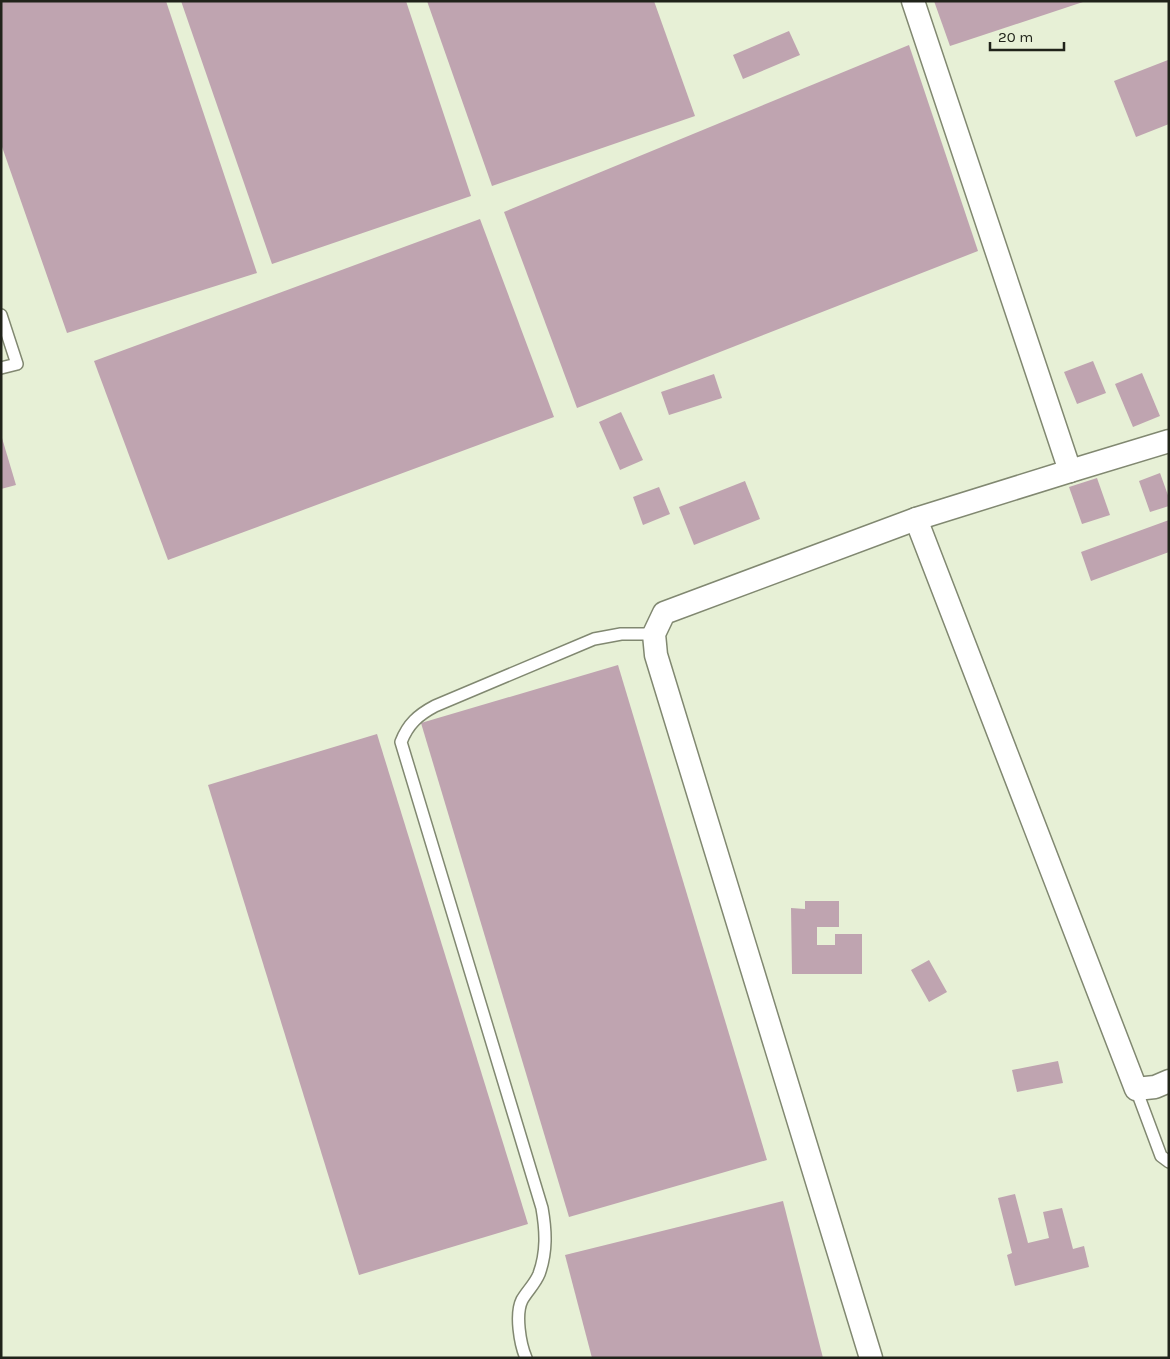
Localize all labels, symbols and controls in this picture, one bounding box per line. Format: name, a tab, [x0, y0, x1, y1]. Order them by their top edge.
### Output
scale bar	[990, 20, 1064, 52]
text: 20 m	[998, 28, 1033, 46]

